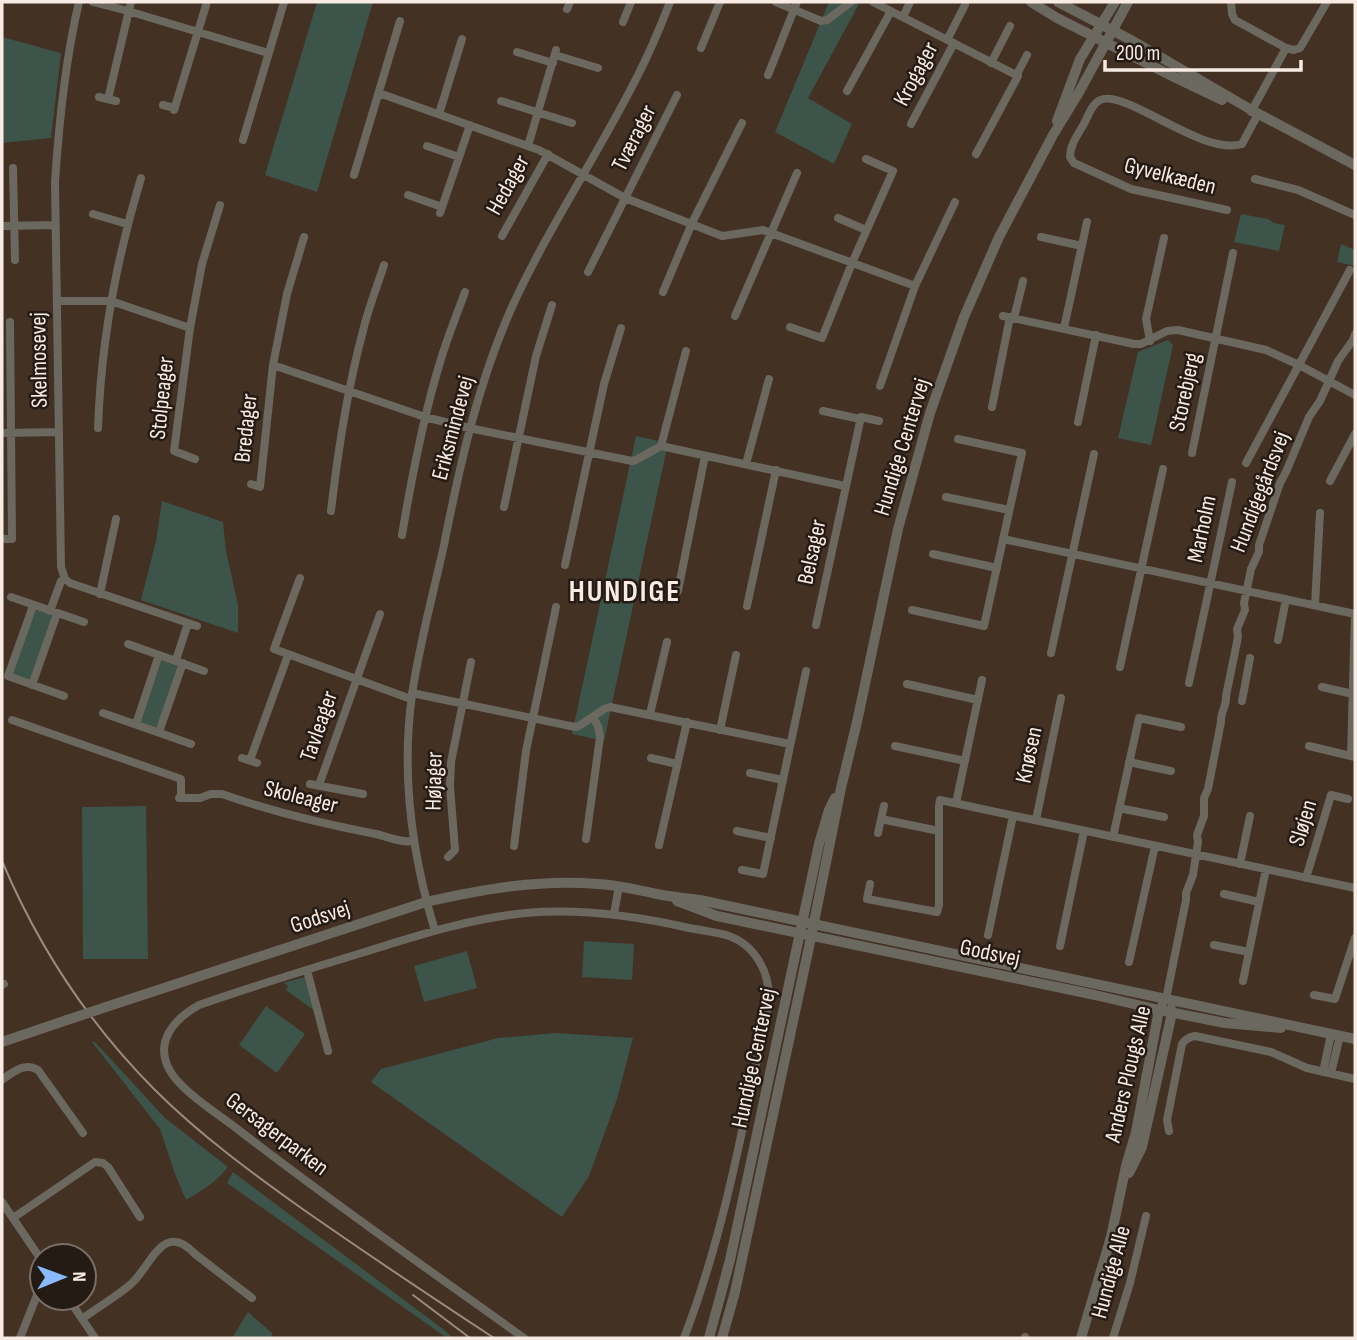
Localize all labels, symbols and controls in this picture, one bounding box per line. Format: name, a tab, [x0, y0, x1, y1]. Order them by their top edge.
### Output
scale bar	[1105, 28, 1301, 72]
street label: Krogager	[888, 37, 945, 111]
text: 200 m	[1116, 41, 1160, 66]
street label: Tværager	[605, 100, 663, 176]
street label: Hedager	[480, 150, 536, 220]
street label: Gyvelkæden	[1121, 151, 1219, 201]
street label: Skelmosevej	[24, 312, 54, 408]
street label: Storebjerg	[1163, 350, 1207, 434]
street label: Stolpeager	[144, 355, 180, 441]
street label: Eriksmindevej	[426, 373, 480, 483]
street label: Hundige Centervej	[868, 375, 936, 519]
street label: Bredager	[228, 392, 264, 464]
street label: Hundigegårdsvej	[1224, 428, 1296, 556]
street label: Marholm	[1181, 493, 1223, 565]
street label: Belsager	[791, 517, 833, 587]
district label: HUNDIGE	[569, 574, 681, 610]
street label: Tavleager	[294, 687, 344, 765]
street label: Knøsen	[1009, 724, 1049, 786]
street label: Højager	[419, 751, 449, 811]
street label: Skoleager	[261, 774, 341, 820]
street label: Sløjen	[1283, 796, 1323, 850]
street label: Godsvej	[287, 894, 353, 940]
street label: Godsvej	[957, 933, 1023, 973]
street label: Hundige Centervej	[726, 986, 782, 1130]
street label: Anders Plougs Alle	[1098, 1003, 1157, 1146]
street label: Gersagerparken	[220, 1086, 334, 1182]
street label: Hundige Alle	[1085, 1223, 1137, 1321]
north arrow	[28, 1242, 98, 1312]
text: N	[67, 1271, 90, 1282]

